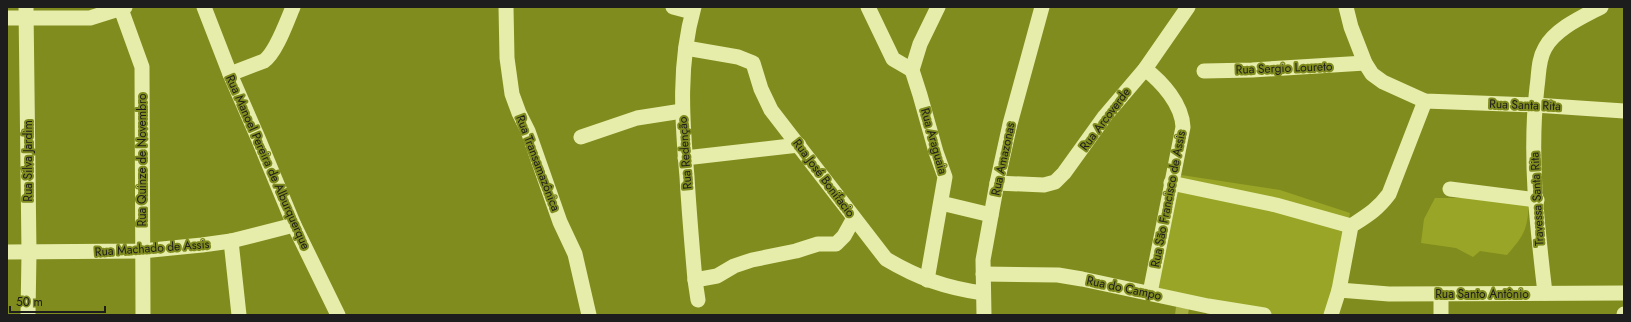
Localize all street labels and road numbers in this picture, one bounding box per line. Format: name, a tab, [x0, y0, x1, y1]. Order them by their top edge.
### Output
street label: Rua Sergio Loureto	[1235, 57, 1333, 79]
street label: Rua Manoel Pereira de Alburquerque	[221, 72, 315, 252]
street label: Rua Arcoverde	[1075, 84, 1135, 154]
street label: Rua Quinze de Novembro	[133, 93, 151, 226]
street label: Rua Santa Rita	[1489, 95, 1561, 115]
street label: Rua Araguaia	[916, 106, 952, 176]
street label: Rua Transamazônica	[511, 112, 565, 214]
street label: Rua Redenção	[673, 116, 697, 190]
street label: Rua Silva Jardim	[19, 120, 37, 202]
street label: Rua Amazonas	[986, 121, 1020, 197]
street label: Rua São Francisco de Assis	[1146, 129, 1190, 269]
street label: Rua José Bonifacio	[789, 135, 860, 221]
street label: Travessa Santa Rita	[1526, 151, 1548, 246]
street label: Rua Machado de Assis	[94, 235, 210, 261]
street label: Rua do Campo	[1085, 271, 1164, 305]
street label: Rua Santo Antônio	[1435, 285, 1529, 303]

